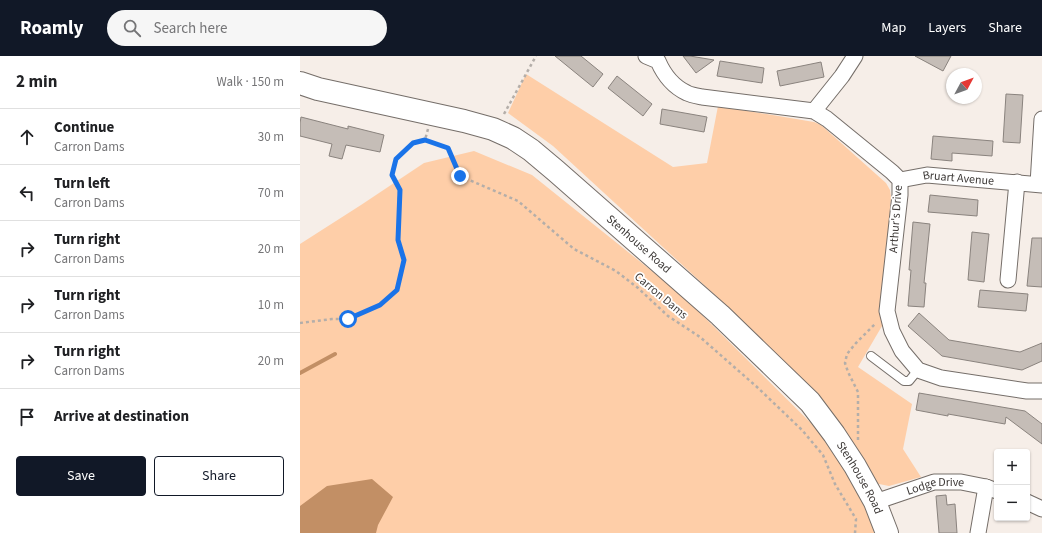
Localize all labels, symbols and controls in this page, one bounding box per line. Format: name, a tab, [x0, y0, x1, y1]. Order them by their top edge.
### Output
search box	[107, 10, 387, 46]
text: Roamly	[20, 15, 83, 42]
icon: search	[121, 17, 143, 39]
text: Search here	[153, 18, 227, 39]
text: Map	[881, 18, 906, 38]
text: Layers	[928, 18, 966, 38]
text: Share	[988, 18, 1022, 38]
north arrow	[946, 68, 982, 104]
text: 2 min	[16, 70, 57, 94]
text: Walk · 150 m	[216, 73, 284, 91]
text: Continue	[54, 117, 114, 138]
icon: ahead	[16, 126, 38, 148]
text: 30 m	[258, 128, 284, 146]
text: Carron Dams	[54, 138, 124, 156]
street label: Bruart Avenue	[921, 166, 995, 189]
route end	[451, 167, 469, 185]
text: Turn left	[54, 173, 110, 194]
icon: left	[16, 182, 38, 204]
text: 70 m	[258, 184, 284, 202]
street label: Arthur's Drive	[885, 184, 907, 254]
text: Carron Dams	[54, 194, 124, 212]
street label: Stenhouse Road	[603, 211, 675, 277]
text: Turn right	[54, 229, 120, 250]
icon: right	[16, 238, 38, 260]
text: 20 m	[258, 240, 284, 258]
text: Carron Dams	[54, 250, 124, 268]
street label: Carron Dams	[631, 269, 691, 323]
text: Turn right	[54, 285, 120, 306]
icon: right	[16, 294, 38, 316]
text: 10 m	[258, 296, 284, 314]
text: Carron Dams	[54, 306, 124, 324]
route start	[339, 310, 357, 328]
text: Turn right	[54, 341, 120, 362]
icon: right	[16, 350, 38, 372]
text: 20 m	[258, 352, 284, 370]
text: Carron Dams	[54, 362, 124, 380]
icon: arrive	[16, 406, 38, 428]
text: Arrive at destination	[54, 406, 189, 427]
street label: Stenhouse Road	[832, 438, 887, 516]
map controls	[994, 449, 1030, 521]
button: +	[994, 449, 1030, 485]
button: Save	[16, 456, 146, 496]
button: Share	[154, 456, 284, 496]
street label: Lodge Drive	[904, 473, 966, 499]
button: −	[994, 485, 1030, 521]

